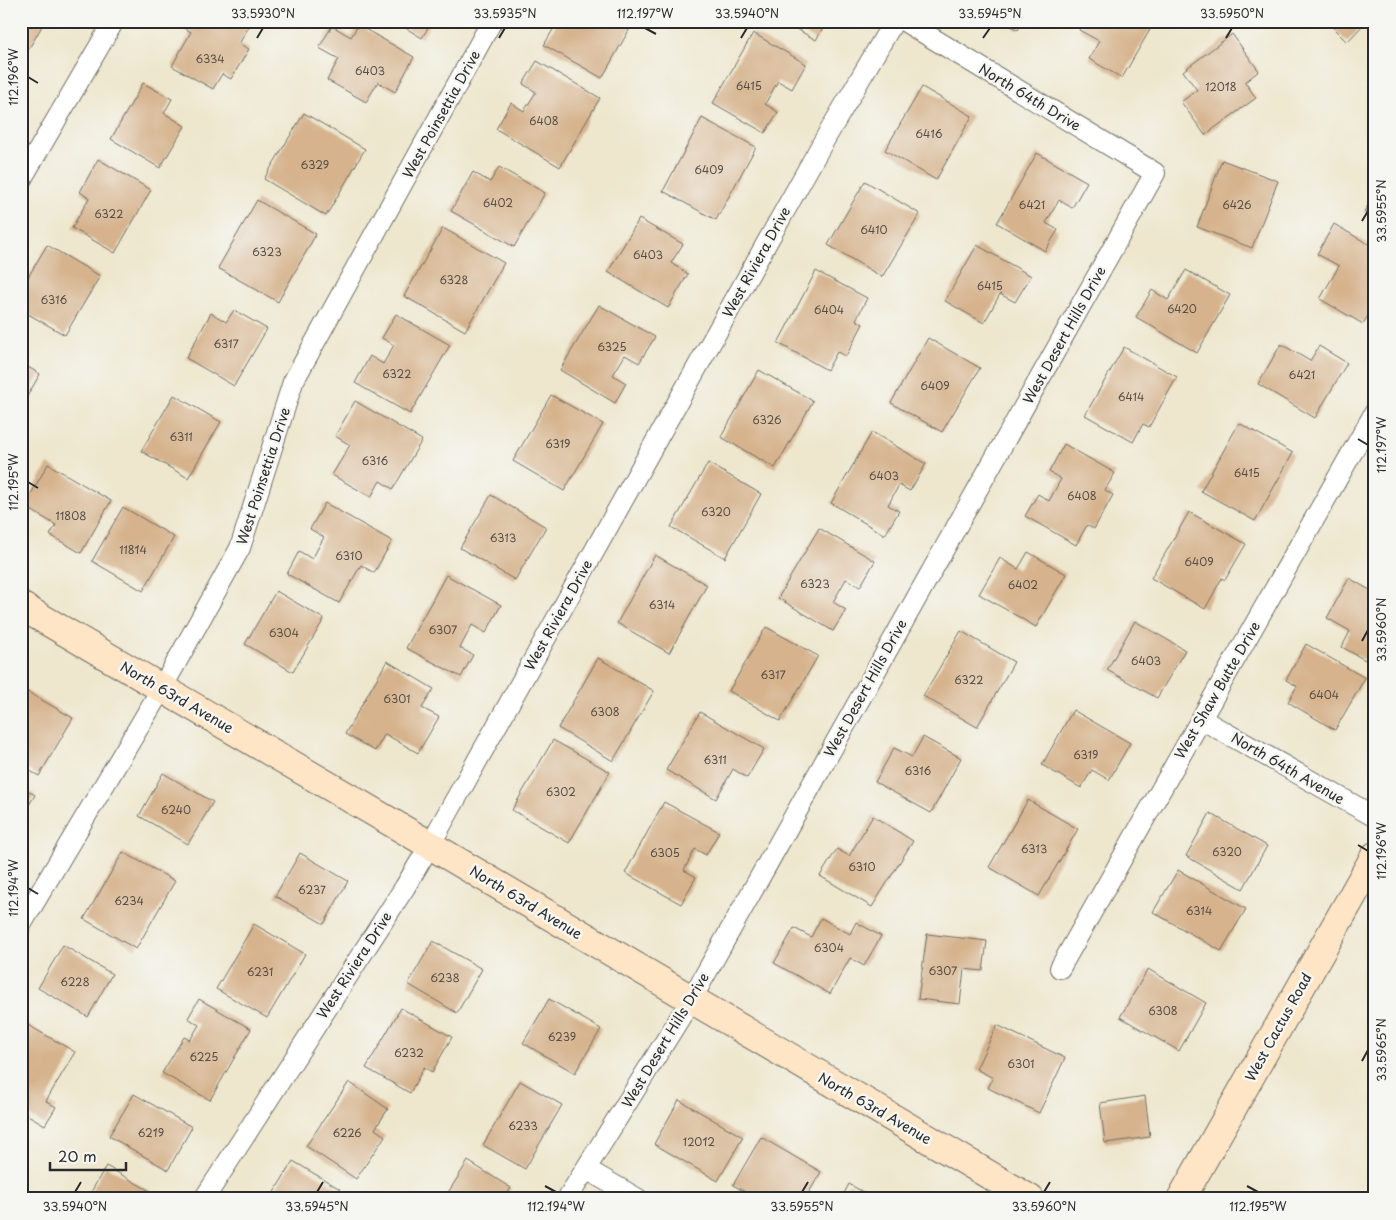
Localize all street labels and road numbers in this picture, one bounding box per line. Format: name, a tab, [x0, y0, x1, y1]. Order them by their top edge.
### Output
street label: West Poinsettia Drive	[397, 46, 485, 182]
street label: North 64th Drive	[975, 58, 1085, 136]
street label: West Riviera Drive	[717, 203, 795, 321]
street label: West Desert Hills Drive	[1017, 262, 1111, 408]
street label: West Poinsettia Drive	[231, 404, 295, 548]
street label: West Riviera Drive	[519, 556, 597, 674]
street label: West Desert Hills Drive	[818, 615, 912, 761]
street label: West Shaw Butte Drive	[1169, 617, 1265, 763]
street label: North 63rd Avenue	[116, 656, 238, 738]
street label: North 64th Avenue	[1227, 727, 1349, 809]
street label: North 63rd Avenue	[466, 860, 586, 944]
street label: West Riviera Drive	[311, 907, 397, 1023]
street label: West Desert Hills Drive	[616, 968, 714, 1112]
street label: West Cactus Road	[1239, 969, 1317, 1085]
street label: North 63rd Avenue	[814, 1067, 936, 1149]

